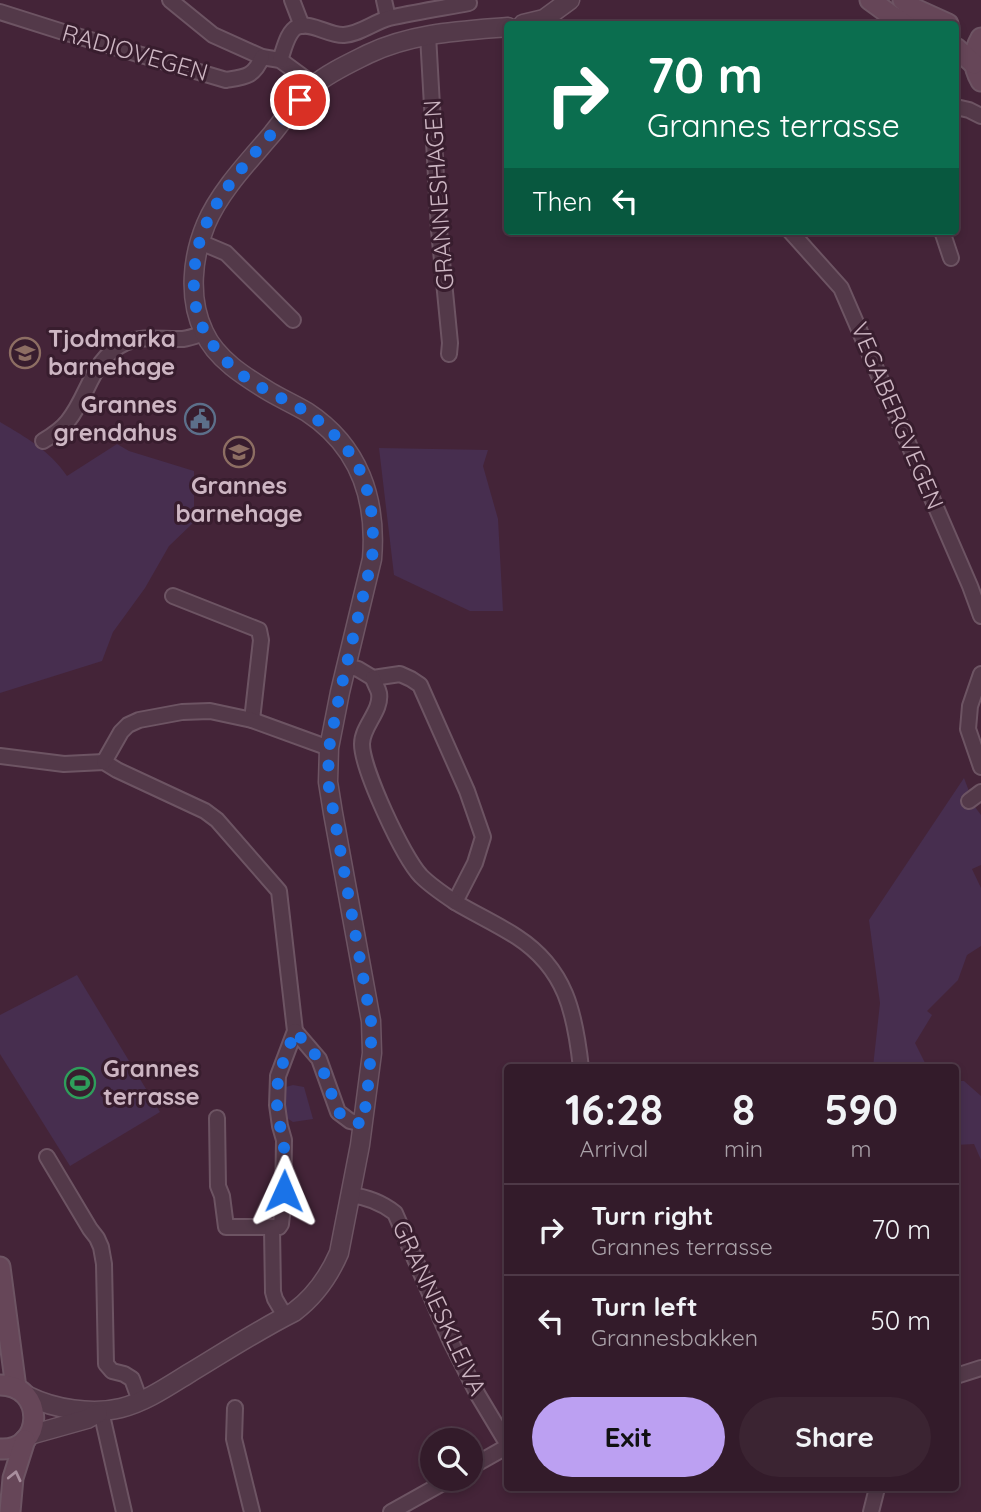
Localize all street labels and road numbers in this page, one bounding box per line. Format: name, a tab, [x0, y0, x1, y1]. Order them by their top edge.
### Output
street label: RADIOVEGEN	[59, 17, 212, 87]
street label: GRANNESHAGEN	[416, 99, 460, 291]
street label: VEGABERGVEGEN	[845, 317, 951, 514]
street label: GRANNESKLEIVA	[386, 1215, 494, 1400]

